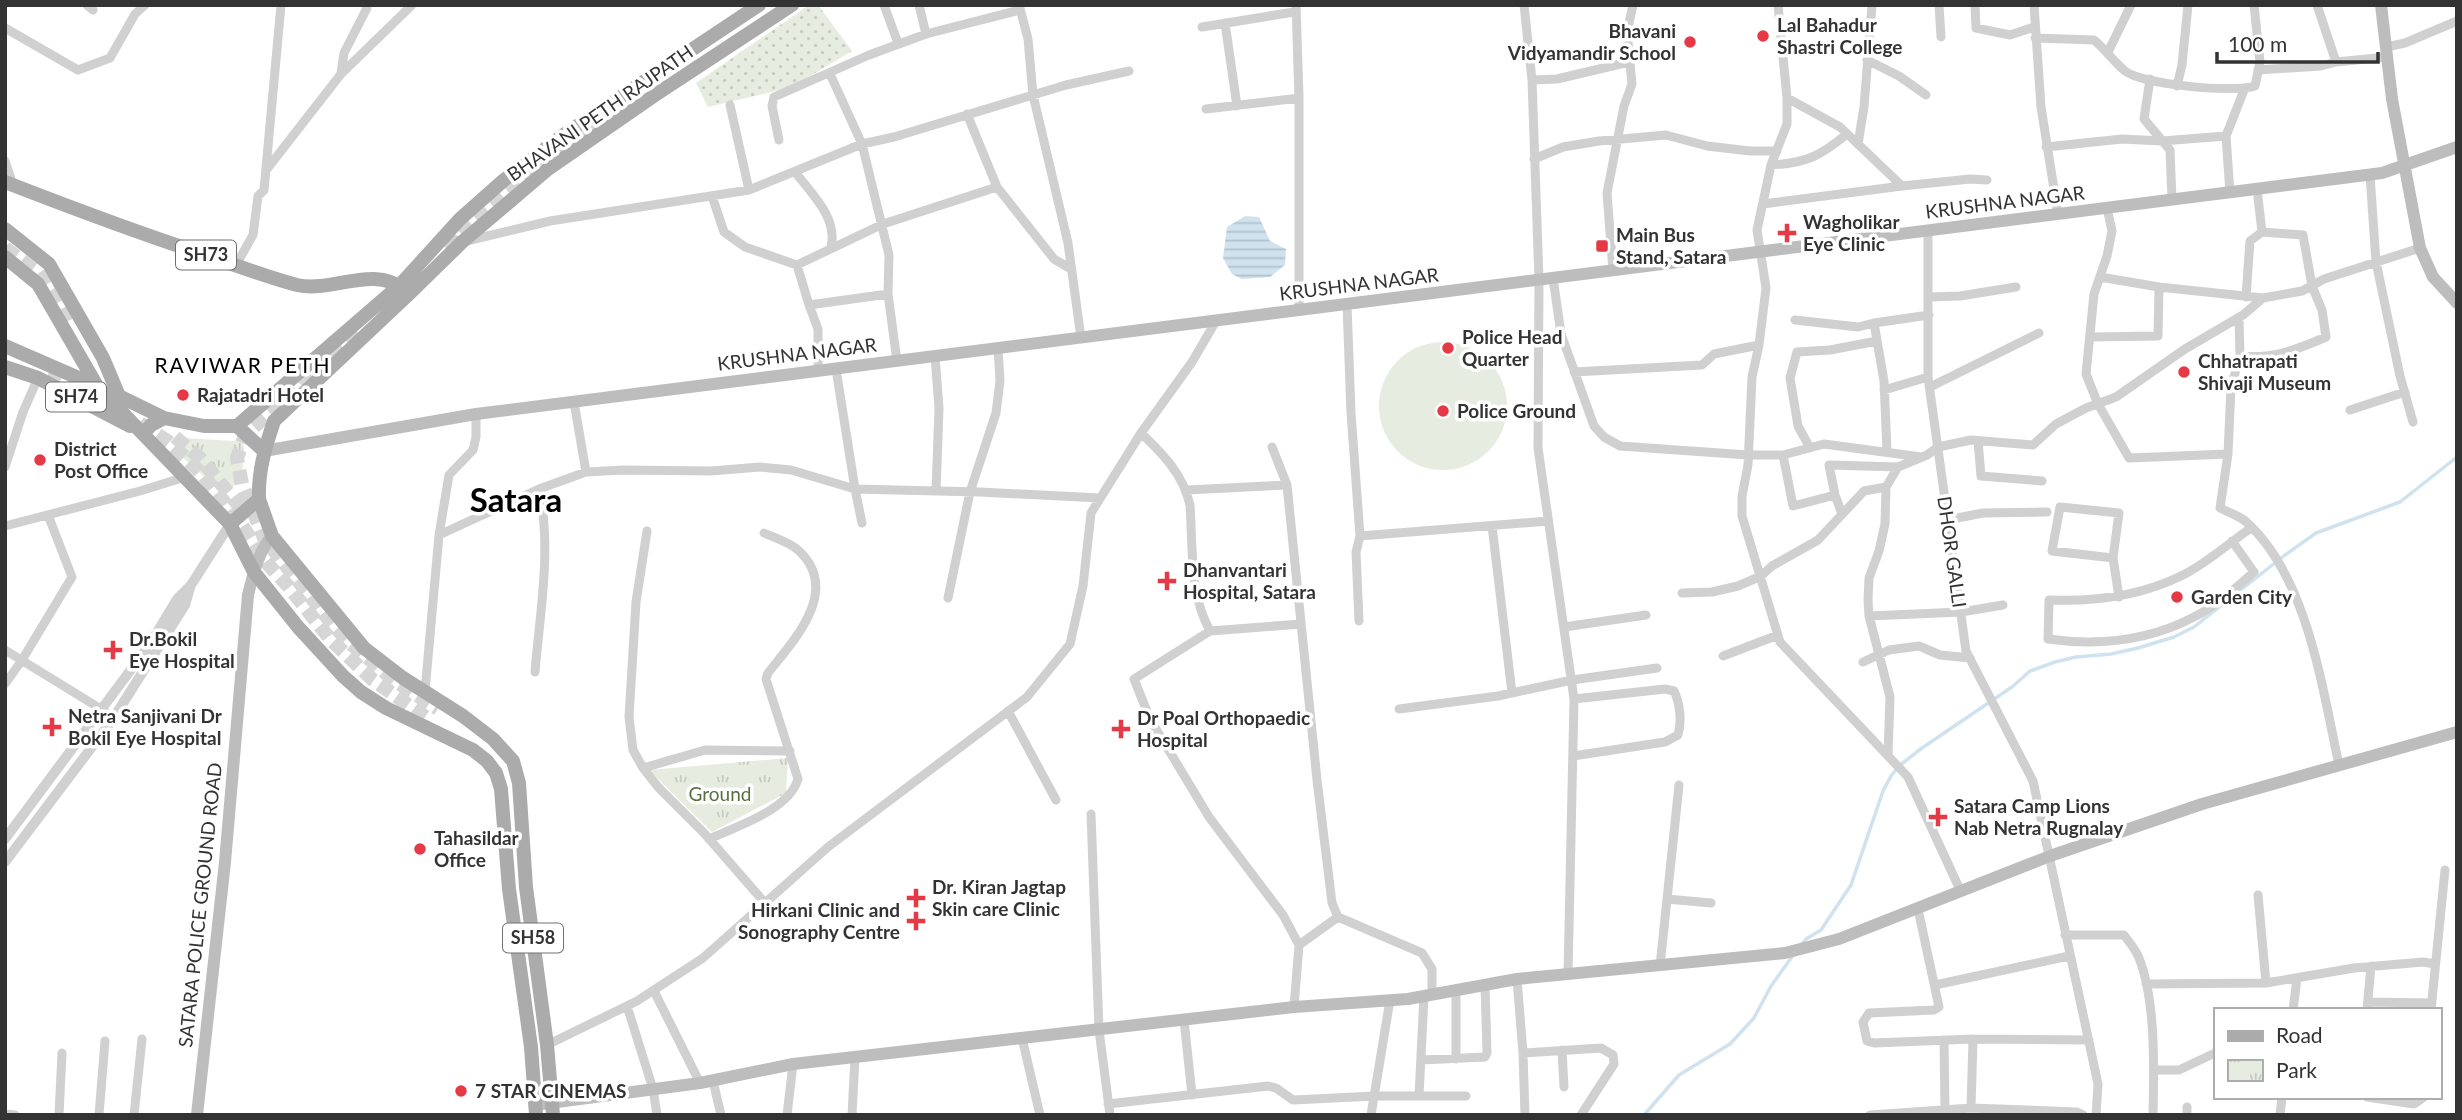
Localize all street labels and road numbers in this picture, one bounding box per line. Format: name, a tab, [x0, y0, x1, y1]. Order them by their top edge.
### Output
street label: BHAVANI PETH RAJPATH	[502, 40, 697, 186]
street label: KRUSHNA NAGAR	[1924, 180, 2086, 223]
road number: SH73	[176, 241, 236, 270]
street label: KRUSHNA NAGAR	[1278, 262, 1440, 305]
street label: KRUSHNA NAGAR	[716, 332, 878, 375]
road number: SH74	[46, 382, 106, 412]
street label: DHOR GALLI	[1933, 495, 1972, 609]
street label: SATARA POLICE GROUND ROAD	[173, 761, 226, 1048]
road number: SH58	[503, 923, 563, 953]

